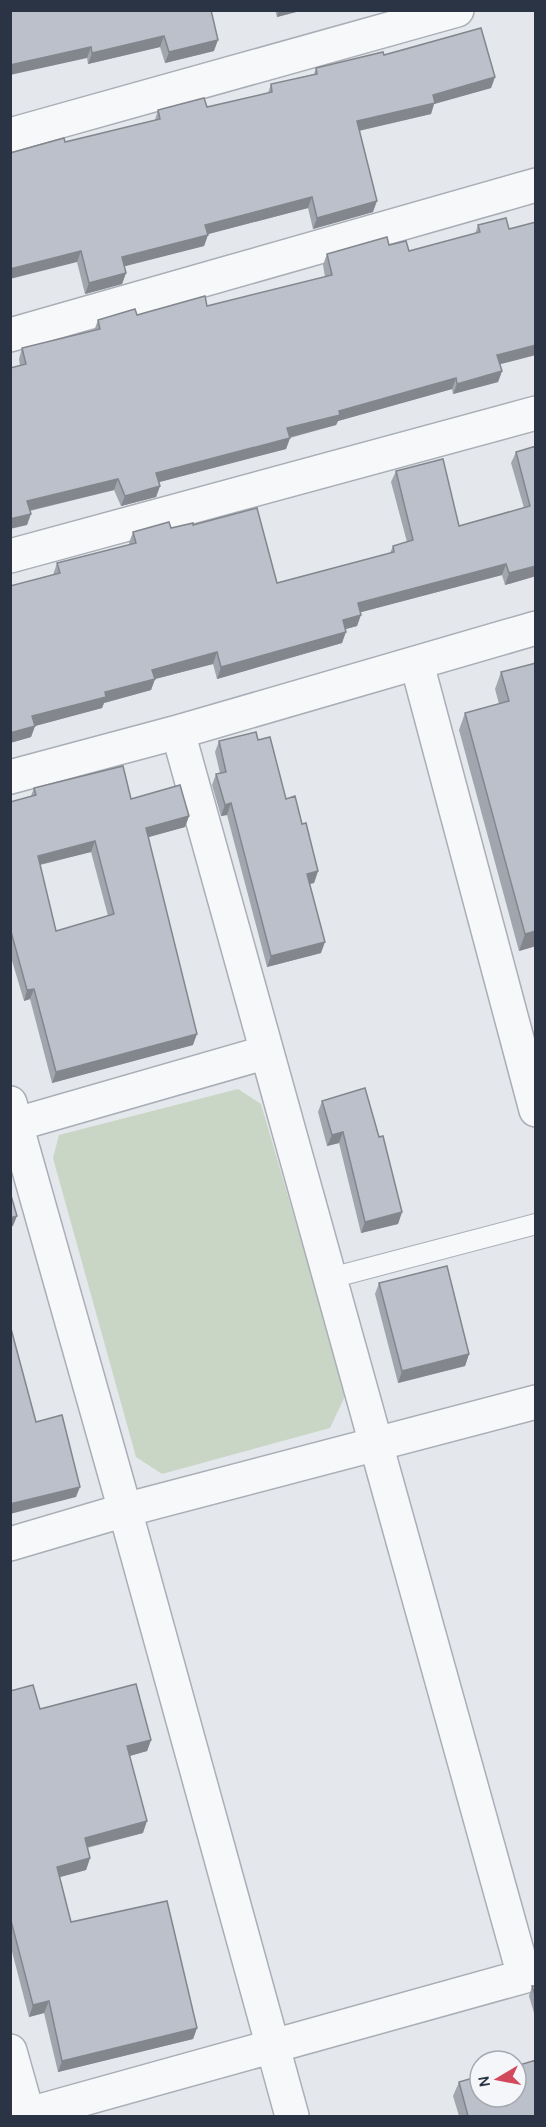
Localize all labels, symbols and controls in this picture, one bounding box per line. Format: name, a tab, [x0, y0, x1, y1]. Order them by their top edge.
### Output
north arrow	[468, 2049, 528, 2109]
text: N	[473, 2074, 494, 2089]

